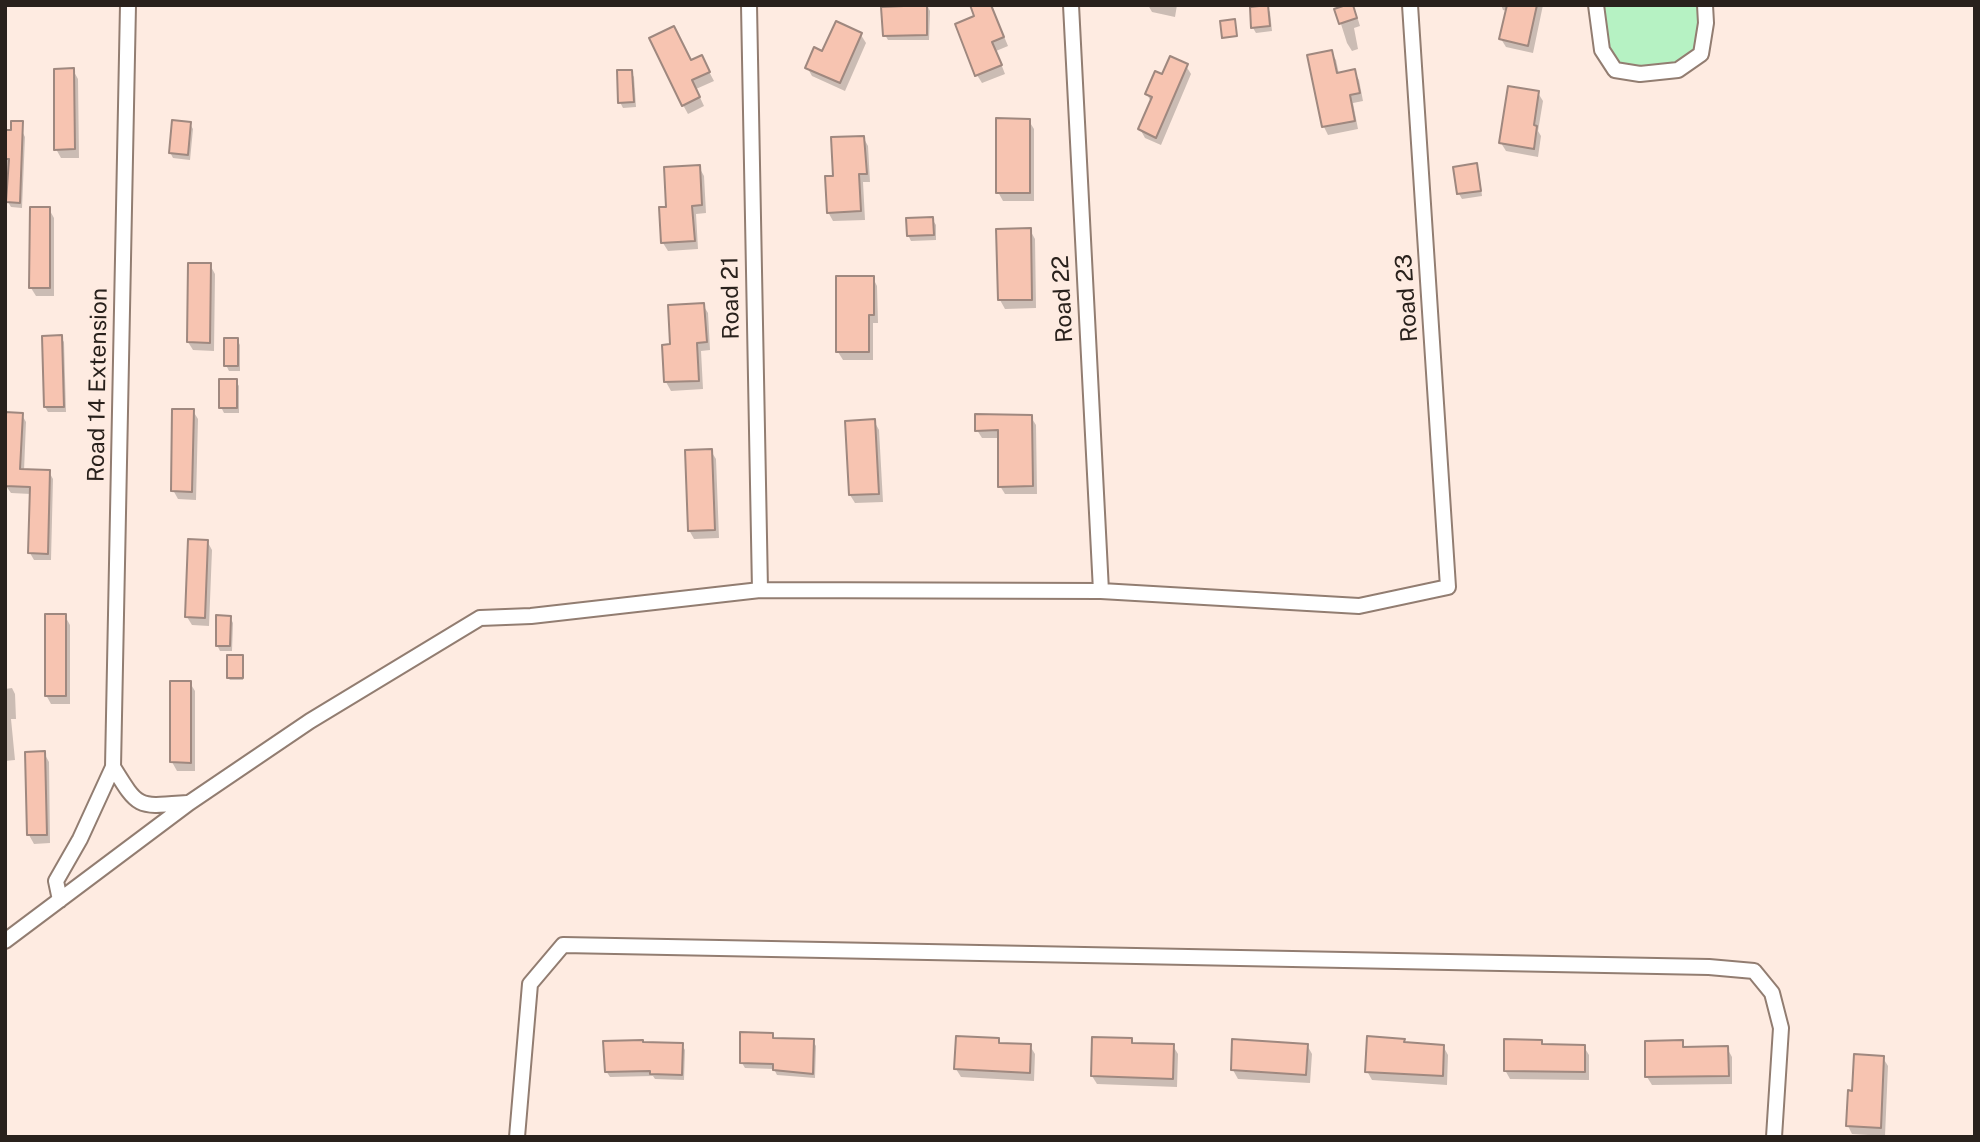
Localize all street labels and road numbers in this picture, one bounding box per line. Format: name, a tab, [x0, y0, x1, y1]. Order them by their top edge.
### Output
street label: Road 23	[1390, 253, 1424, 343]
street label: Road 22	[1047, 255, 1079, 343]
street label: Road 21	[716, 256, 746, 340]
street label: Road 14 Extension	[83, 288, 113, 482]

